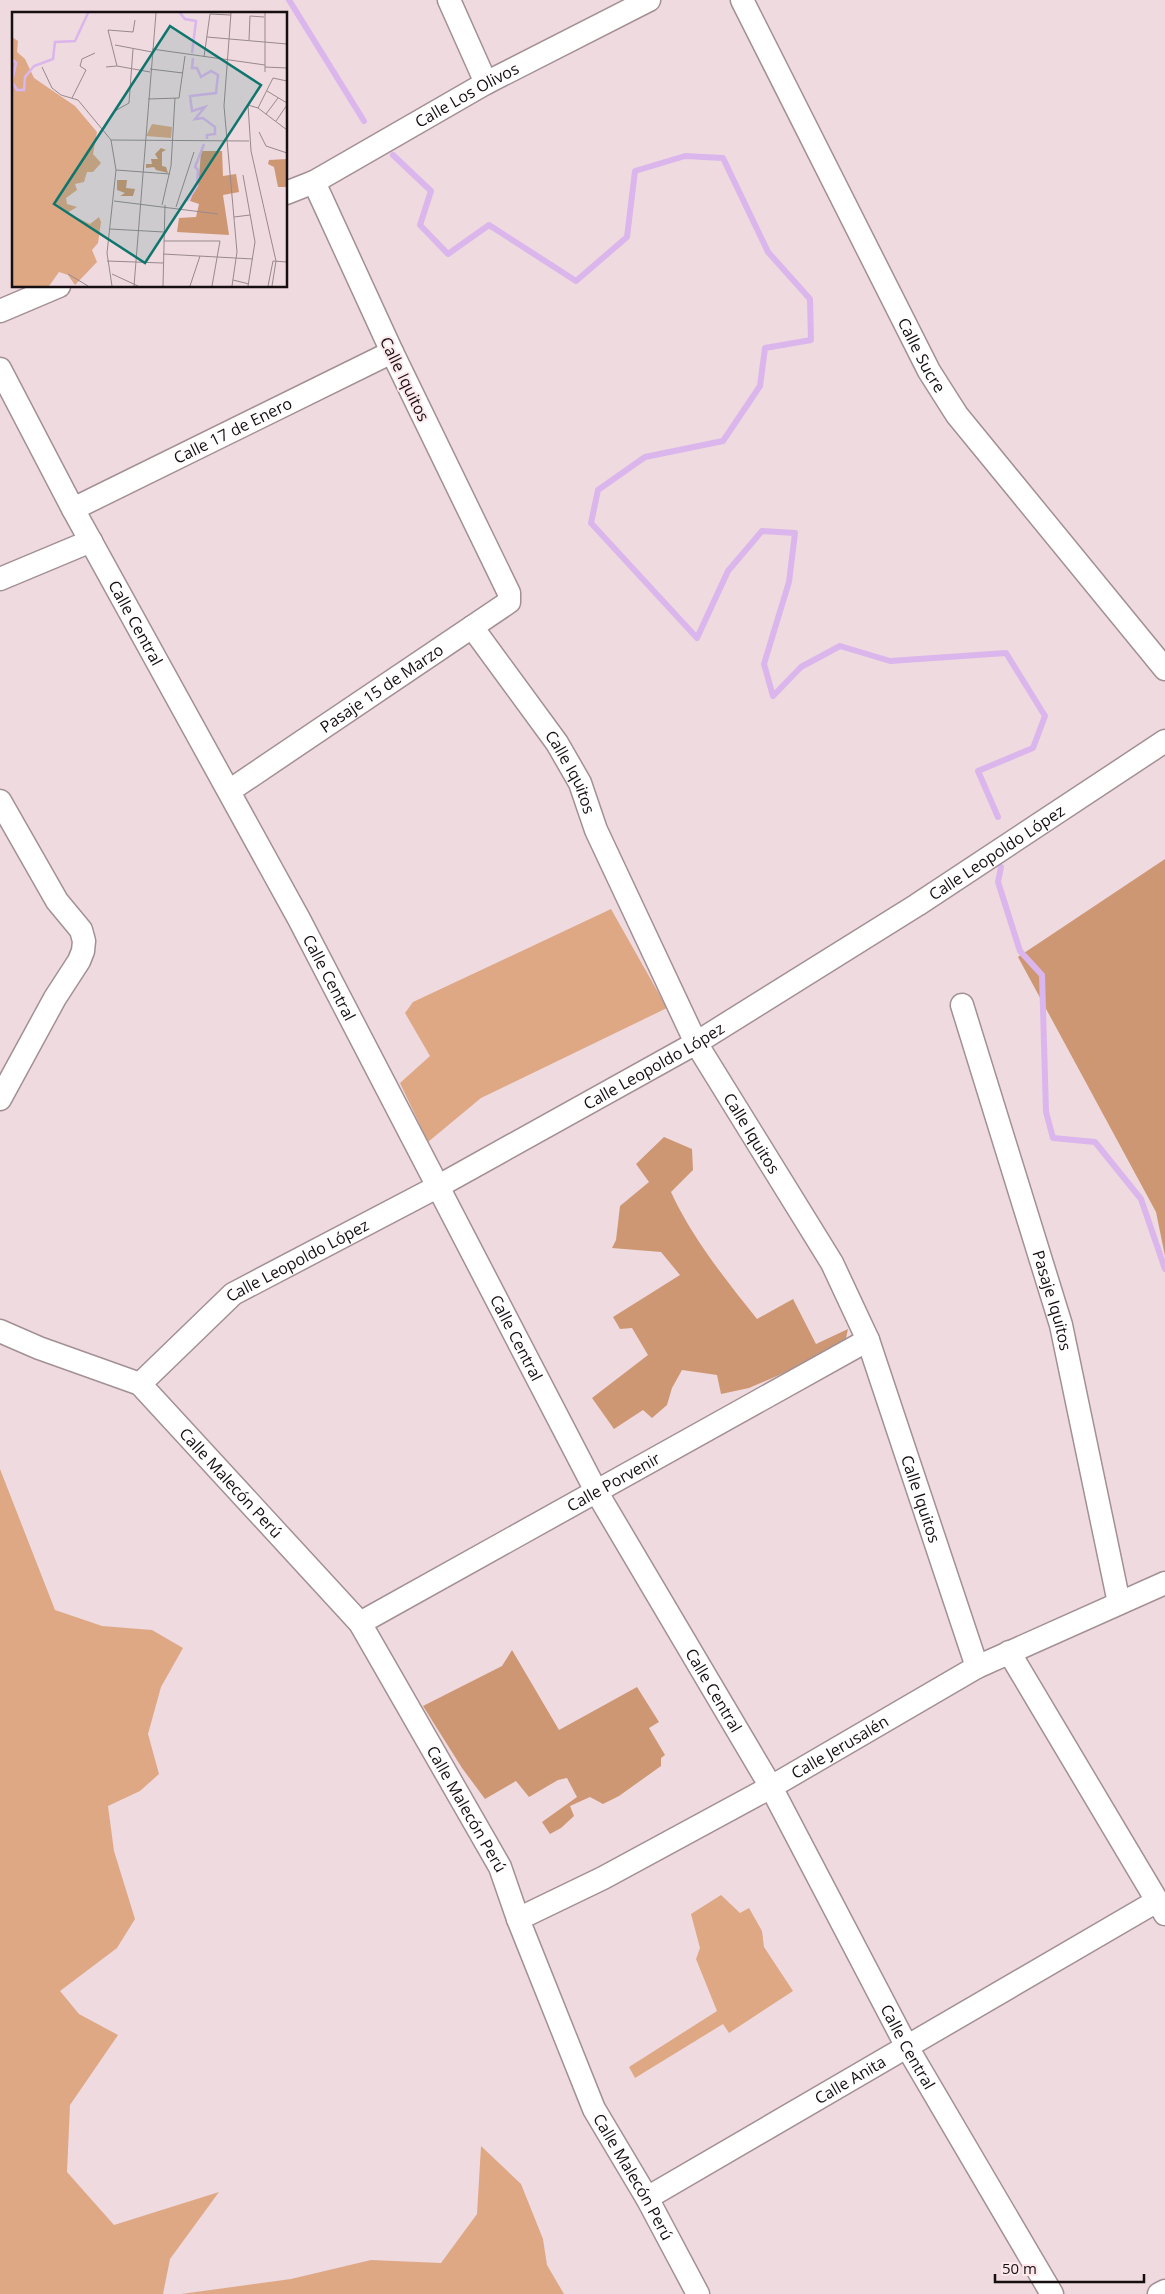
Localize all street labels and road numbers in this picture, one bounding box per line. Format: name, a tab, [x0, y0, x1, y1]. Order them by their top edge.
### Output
street label: Calle Los Olivos	[411, 57, 522, 133]
street label: Calle Sucre	[893, 314, 951, 397]
street label: Calle Iquitos	[375, 333, 435, 425]
street label: Calle 17 de Enero	[170, 392, 296, 469]
street label: Calle Central	[103, 576, 168, 670]
street label: Pasaje 15 de Marzo	[315, 638, 448, 738]
street label: Calle Iquitos	[540, 726, 601, 817]
street label: Calle Leopoldo López	[924, 800, 1069, 905]
street label: Calle Central	[298, 931, 361, 1024]
street label: Calle Leopoldo López	[579, 1017, 728, 1115]
street label: Calle Iquitos	[718, 1089, 785, 1178]
street label: Calle Leopoldo López	[221, 1214, 373, 1307]
street label: Pasaje Iquitos	[1028, 1248, 1077, 1352]
street label: Calle Central	[485, 1291, 548, 1385]
street label: Calle Malecón Perú	[174, 1423, 287, 1543]
street label: Calle Porvenir	[563, 1447, 664, 1517]
street label: Calle Iquitos	[896, 1452, 946, 1546]
street label: Calle Central	[680, 1644, 747, 1736]
street label: Calle Jerusalén	[787, 1710, 892, 1784]
street label: Calle Malecón Perú	[422, 1742, 512, 1876]
street label: Calle Central	[875, 2000, 940, 2093]
street label: Calle Anita	[810, 2050, 890, 2109]
street label: Calle Malecón Perú	[588, 2109, 678, 2244]

